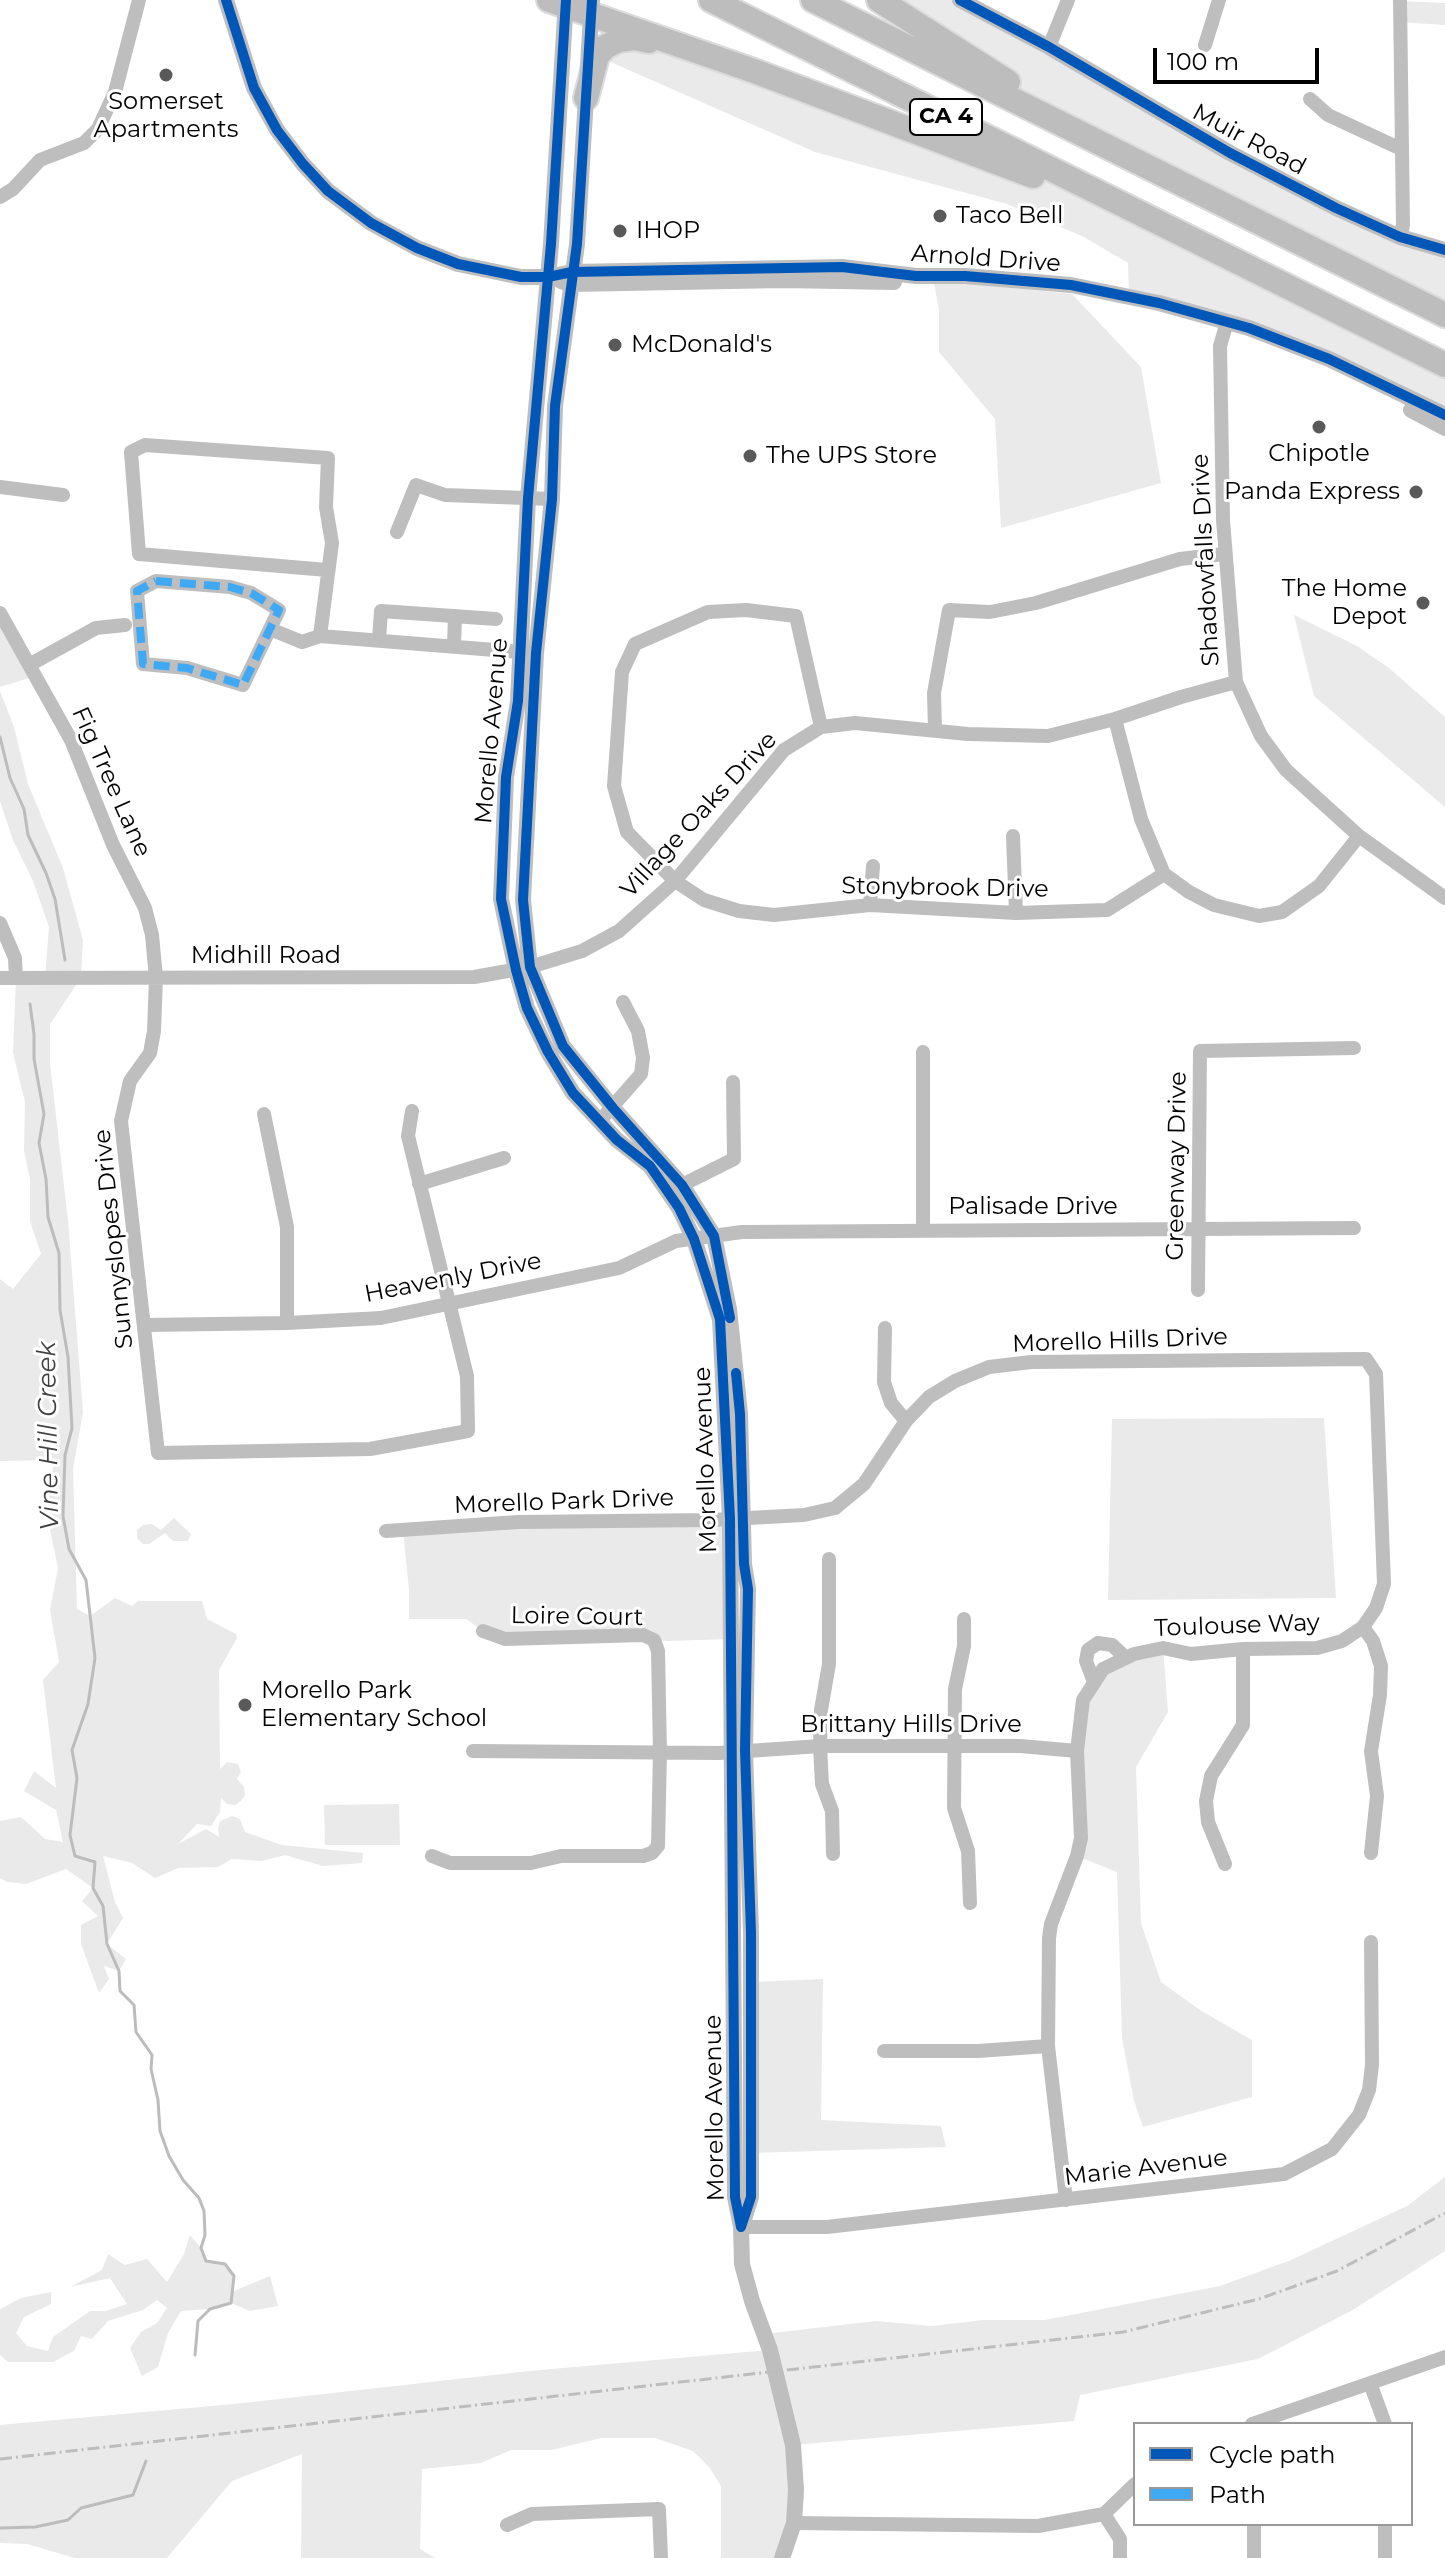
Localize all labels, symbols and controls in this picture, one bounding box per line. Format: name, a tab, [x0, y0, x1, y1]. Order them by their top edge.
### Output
scale bar	[1157, 32, 1323, 82]
text: 100 m	[1167, 47, 1239, 76]
marker: Somerset Apartments	[157, 66, 175, 84]
place label: Somerset Apartments	[94, 88, 238, 144]
street label: Muir Road	[1187, 98, 1311, 182]
road number: CA 4	[910, 99, 982, 135]
place label: Taco Bell	[956, 202, 1063, 230]
marker: Taco Bell	[931, 207, 949, 225]
place label: IHOP	[636, 217, 700, 245]
marker: IHOP	[611, 222, 629, 240]
street label: Arnold Drive	[910, 239, 1062, 279]
place label: McDonald's	[631, 331, 772, 359]
marker: McDonald's	[606, 336, 624, 354]
marker: Chipotle	[1310, 418, 1328, 436]
place label: Chipotle	[1268, 440, 1370, 468]
place label: The UPS Store	[766, 442, 937, 470]
marker: The UPS Store	[741, 447, 759, 465]
street label: Shadowfalls Drive	[1186, 453, 1226, 667]
place label: Panda Express	[1224, 478, 1400, 506]
marker: Panda Express	[1407, 483, 1425, 501]
place label: The Home Depot	[1282, 575, 1407, 631]
marker: The Home Depot	[1414, 594, 1432, 612]
street label: Morello Avenue	[470, 637, 514, 825]
street label: Fig Tree Lane	[65, 702, 157, 862]
street label: Village Oaks Drive	[615, 726, 783, 904]
street label: Stonybrook Drive	[841, 872, 1049, 904]
street label: Midhill Road	[191, 942, 341, 970]
street label: Greenway Drive	[1161, 1071, 1193, 1261]
street label: Sunnyslopes Drive	[88, 1128, 140, 1350]
street label: Palisade Drive	[948, 1193, 1118, 1221]
street label: Heavenly Drive	[362, 1247, 544, 1309]
street label: Morello Hills Drive	[1012, 1323, 1228, 1359]
water label: Vine Hill Creek	[32, 1341, 66, 1531]
street label: Morello Avenue	[688, 1366, 724, 1554]
street label: Morello Park Drive	[454, 1484, 674, 1520]
street label: Loire Court	[510, 1601, 644, 1633]
street label: Toulouse Way	[1154, 1609, 1320, 1643]
place label: Morello Park Elementary School	[261, 1677, 487, 1733]
marker: Morello Park Elementary School	[236, 1696, 254, 1714]
street label: Brittany Hills Drive	[800, 1711, 1022, 1739]
street label: Morello Avenue	[699, 2014, 731, 2202]
street label: Marie Avenue	[1063, 2144, 1229, 2192]
legend	[1133, 2422, 1413, 2526]
text: Cycle path	[1209, 2440, 1336, 2469]
text: Path	[1209, 2480, 1266, 2509]

